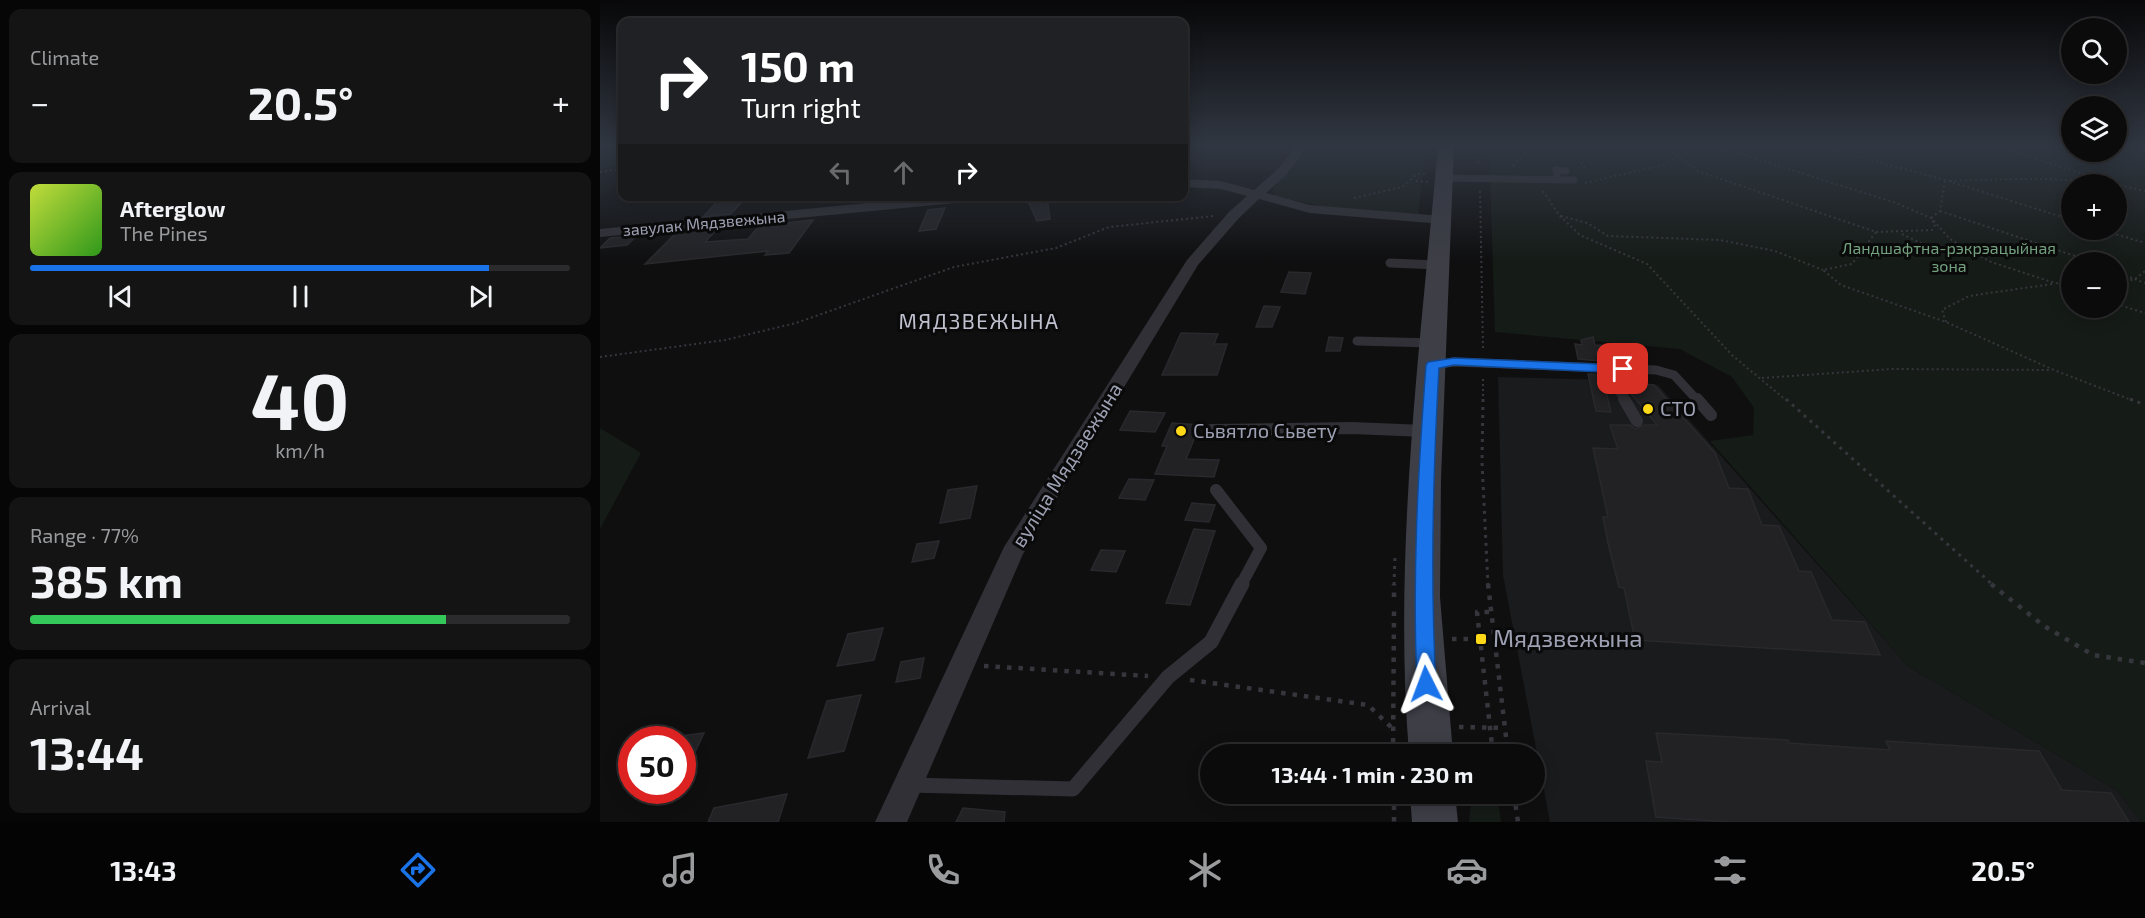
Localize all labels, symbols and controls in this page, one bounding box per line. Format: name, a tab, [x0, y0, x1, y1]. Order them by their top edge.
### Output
map controls	[2061, 18, 2127, 318]
button: search	[2061, 18, 2127, 84]
text: 150 m	[741, 40, 855, 90]
icon: right	[642, 42, 720, 120]
text: Climate	[30, 45, 99, 69]
text: 20.5°	[248, 75, 353, 129]
text: −	[30, 82, 49, 122]
text: +	[552, 82, 570, 122]
text: Turn right	[741, 91, 861, 123]
button: layers	[2061, 96, 2127, 162]
icon: left	[824, 156, 857, 189]
icon: ahead	[887, 156, 920, 189]
icon: right	[950, 156, 983, 189]
button: +	[2061, 174, 2127, 240]
text: Afterglow	[120, 195, 225, 221]
street label: завулак Мядзвежына	[622, 206, 786, 240]
text: The Pines	[120, 221, 208, 245]
park label: Ландшафтна-рэкрэацыйная зона	[1842, 238, 2056, 275]
button: −	[2061, 252, 2127, 318]
icon: previous	[104, 280, 137, 313]
icon: pause	[284, 280, 317, 313]
icon: next	[464, 280, 497, 313]
district label: МЯДЗВЕЖЫНА	[898, 308, 1060, 333]
pin	[1597, 343, 1648, 394]
text: 40	[251, 352, 349, 446]
icon: arrive	[1606, 352, 1639, 385]
street label: вуліца Мядзвежына	[1006, 378, 1127, 552]
place label: СТО	[1660, 396, 1696, 420]
marker: СТО	[1641, 402, 1655, 416]
place label: Сьвятло Сьвету	[1193, 418, 1338, 443]
marker: Сьвятло Сьвету	[1174, 424, 1188, 438]
text: km/h	[275, 438, 325, 462]
text: Range · 77%	[30, 523, 139, 547]
text: 385 km	[30, 553, 183, 607]
place label: Мядзвежына	[1493, 623, 1643, 652]
marker: Мядзвежына	[1474, 632, 1488, 646]
position arrow	[1394, 652, 1458, 716]
text: Arrival	[30, 695, 91, 719]
text: 13:44	[30, 725, 144, 779]
speed limit sign: 50	[618, 726, 696, 804]
text: 13:44 · 1 min · 230 m	[1272, 761, 1473, 787]
icon: directions	[397, 849, 439, 891]
icon: music	[659, 849, 701, 891]
icon: phone	[922, 849, 964, 891]
icon: climate	[1184, 849, 1226, 891]
icon: car	[1446, 849, 1488, 891]
icon: filters	[1709, 849, 1751, 891]
text: 13:43	[110, 854, 177, 886]
text: 20.5°	[1971, 854, 2035, 886]

